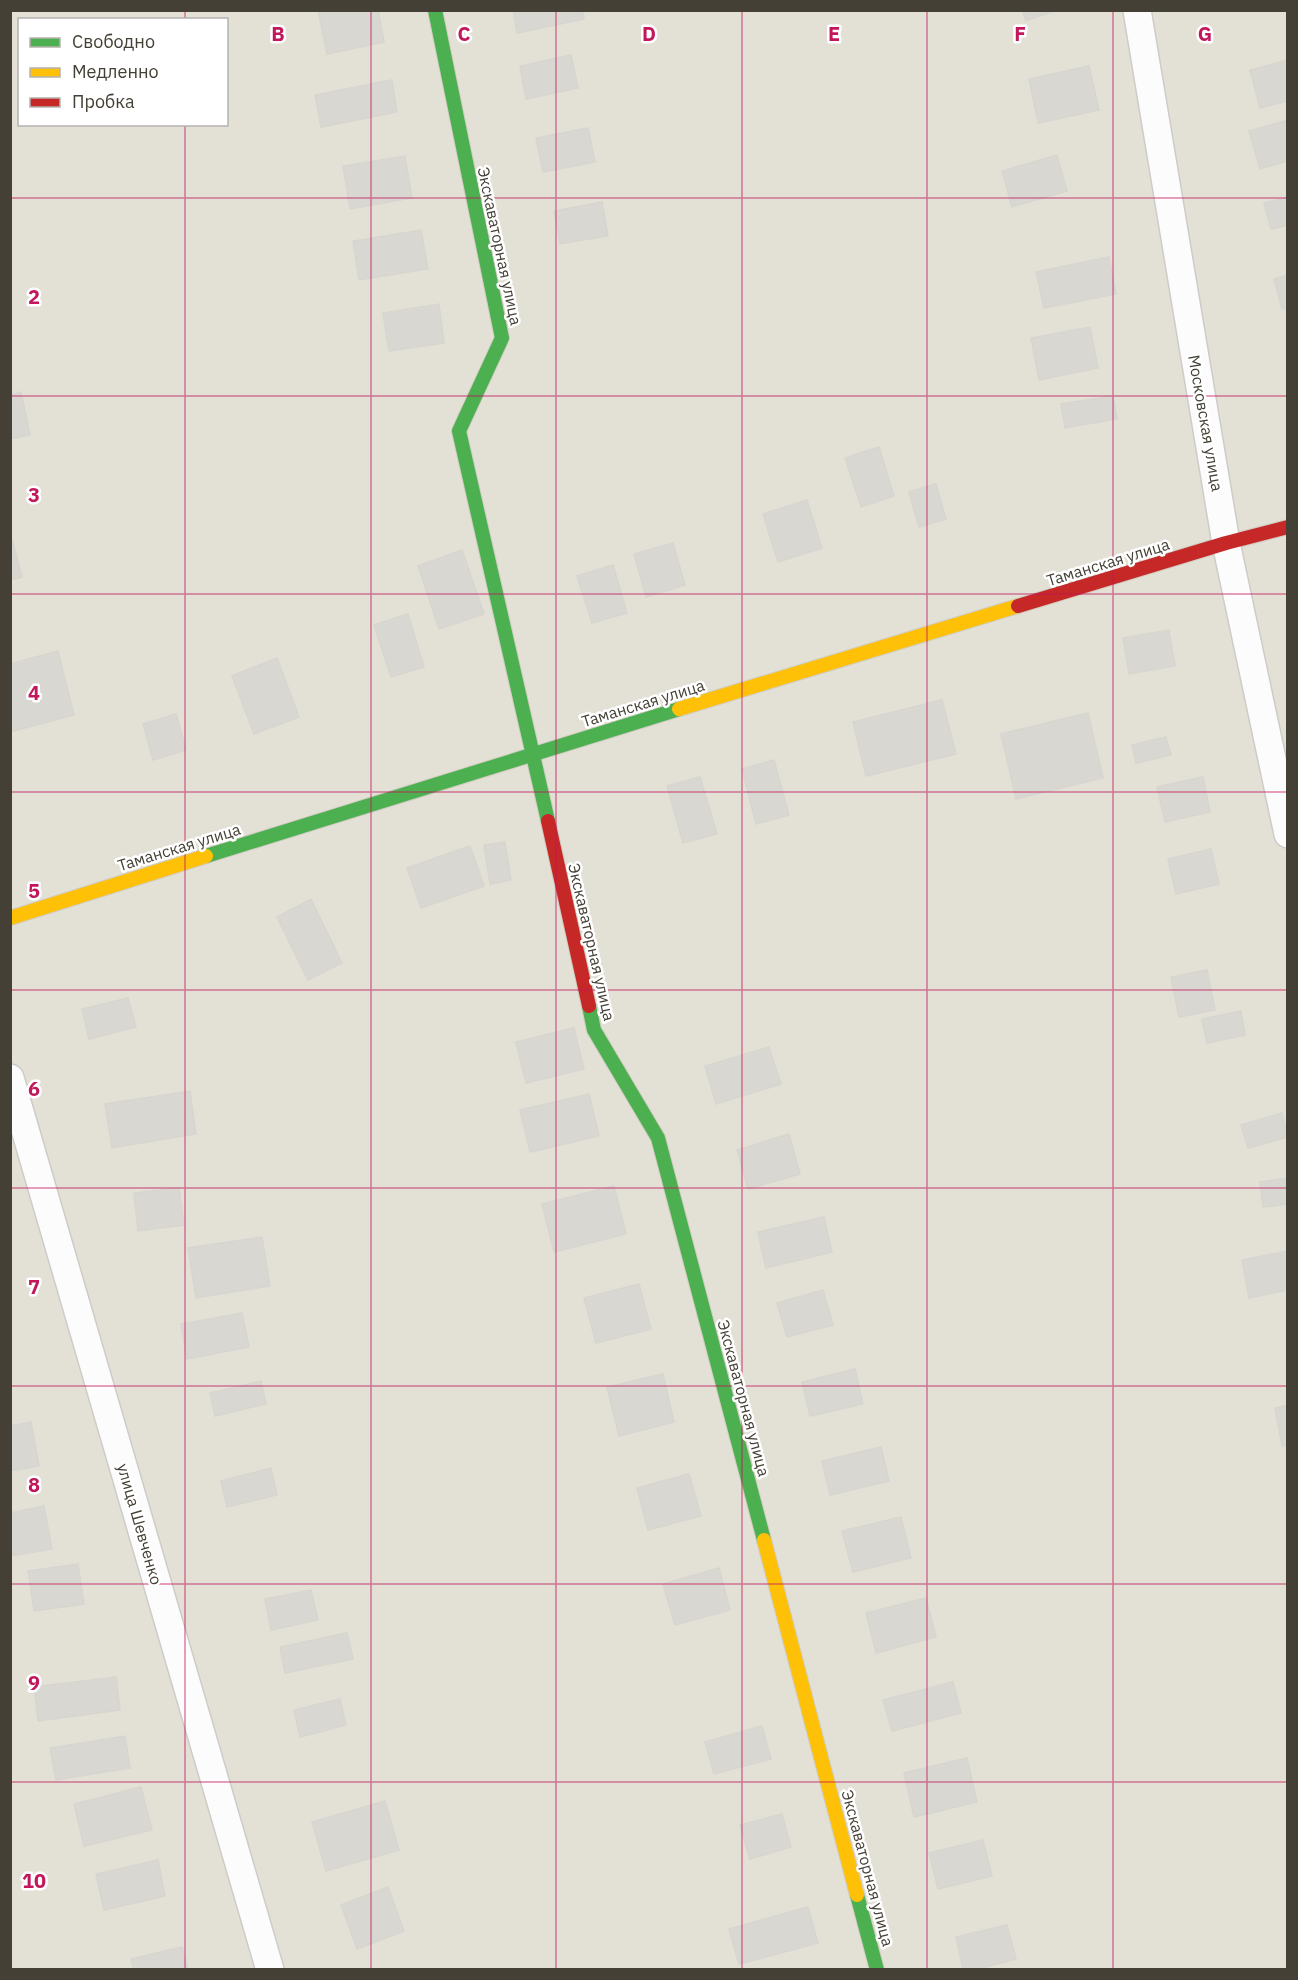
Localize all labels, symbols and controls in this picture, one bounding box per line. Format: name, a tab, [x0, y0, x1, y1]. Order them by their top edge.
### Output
legend	[18, 18, 228, 126]
text: B	[271, 20, 285, 47]
text: C	[457, 20, 471, 47]
text: D	[642, 20, 656, 47]
text: E	[828, 20, 840, 47]
text: F	[1014, 20, 1026, 47]
text: G	[1198, 20, 1212, 47]
text: Свободно	[72, 30, 155, 53]
text: Медленно	[72, 60, 159, 83]
text: Пробка	[72, 90, 135, 113]
street label: Экскаваторная улица	[473, 165, 527, 327]
text: 2	[28, 283, 40, 310]
street label: Московская улица	[1184, 353, 1228, 493]
text: 3	[28, 481, 40, 508]
street label: Таманская улица	[1044, 534, 1172, 590]
street label: Таманская улица	[579, 675, 707, 731]
text: 4	[28, 679, 40, 706]
street label: Таманская улица	[115, 819, 243, 875]
street label: Экскаваторная улица	[564, 861, 620, 1023]
text: 5	[28, 877, 40, 904]
text: 6	[28, 1075, 40, 1102]
text: 7	[28, 1273, 40, 1300]
street label: Экскаваторная улица	[713, 1318, 775, 1479]
street label: улица Шевченко	[113, 1461, 167, 1587]
text: 8	[28, 1471, 40, 1498]
text: 9	[28, 1669, 40, 1696]
street label: Экскаваторная улица	[837, 1788, 899, 1949]
text: 10	[22, 1867, 46, 1894]

